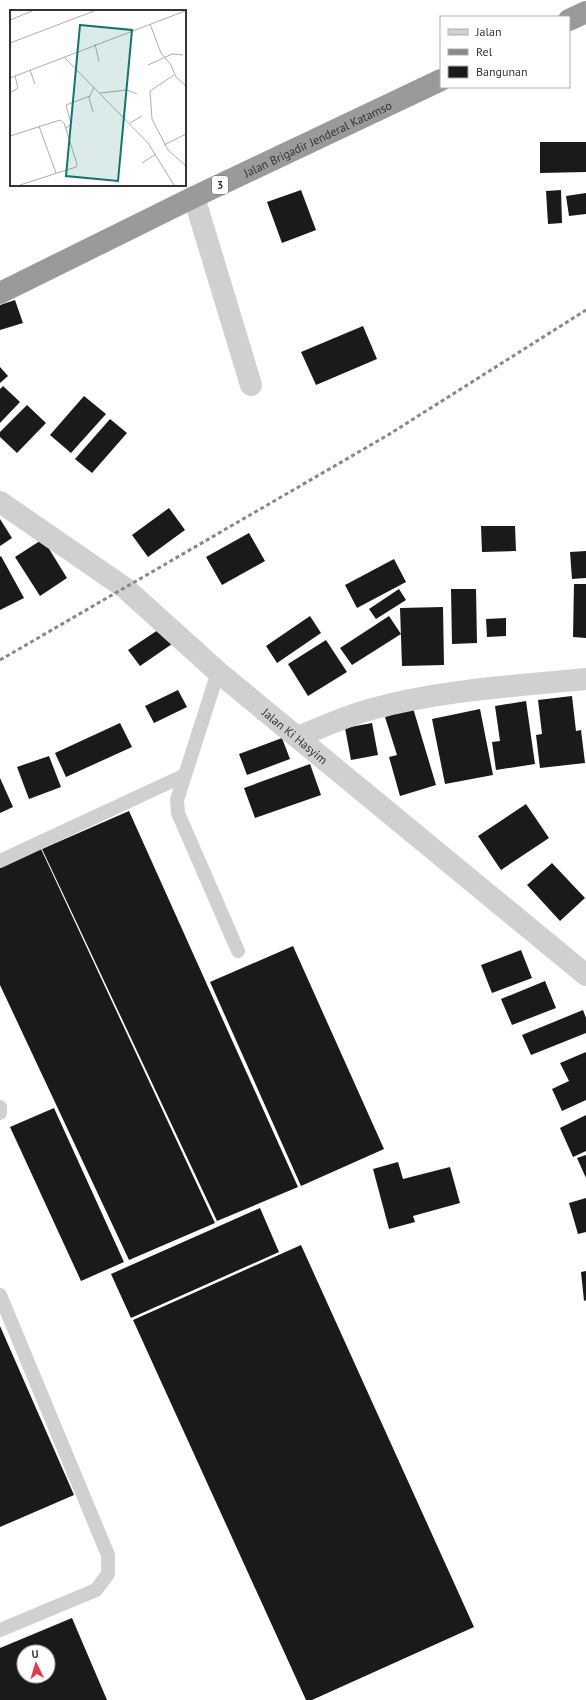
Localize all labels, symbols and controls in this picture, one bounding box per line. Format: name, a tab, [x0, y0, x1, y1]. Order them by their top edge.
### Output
inset map	[10, 10, 186, 186]
legend	[440, 16, 570, 88]
text: Jalan	[475, 24, 501, 39]
text: Rel	[476, 44, 493, 59]
text: Bangunan	[476, 64, 528, 79]
street label: Jalan Brigadir Jenderal Katamso	[240, 97, 394, 180]
road number: 3	[212, 176, 228, 194]
street label: Jalan Ki Hasyim	[259, 704, 331, 767]
north arrow	[16, 1644, 56, 1684]
text: U	[31, 1647, 39, 1661]

